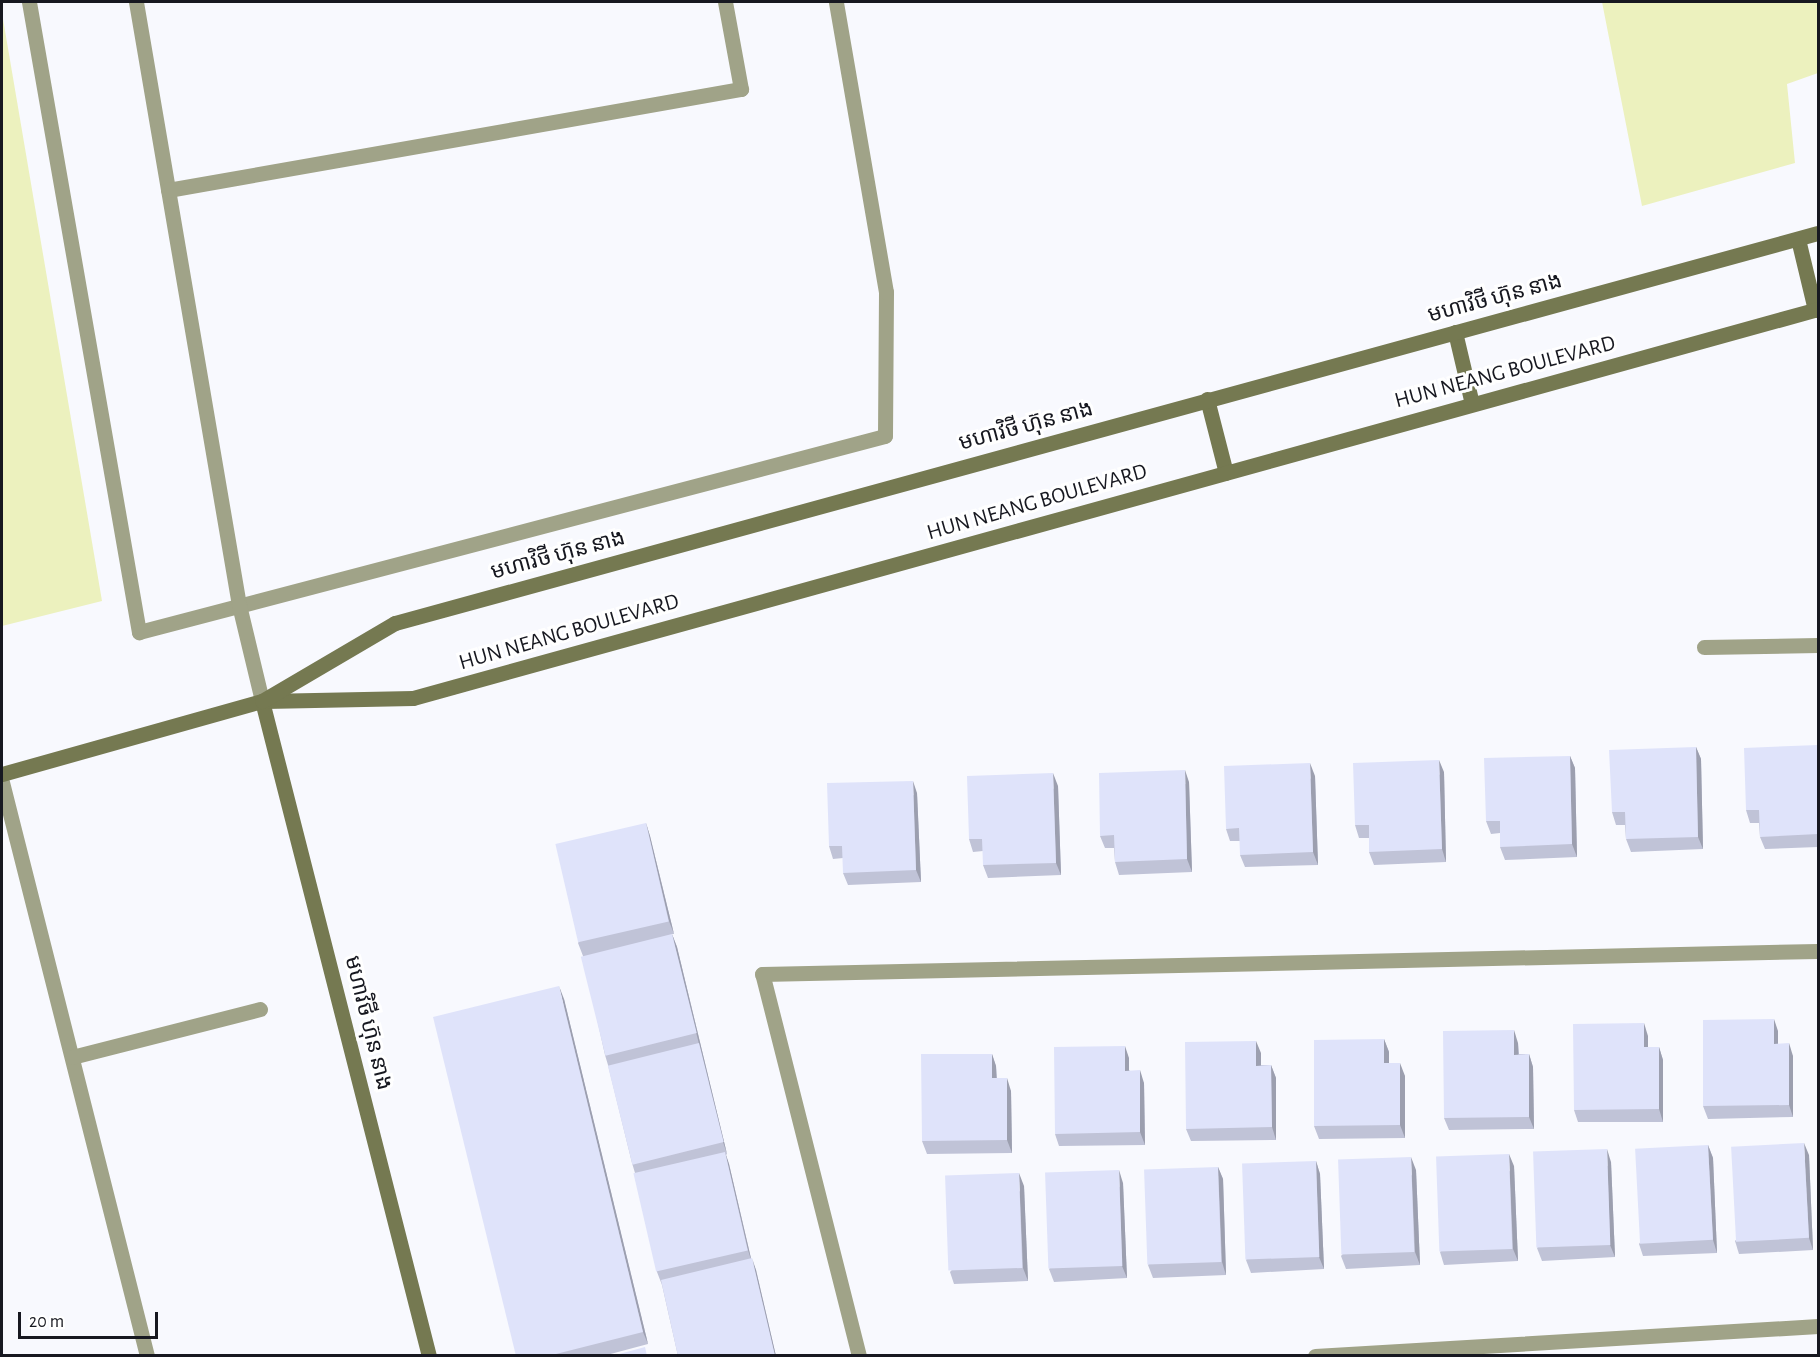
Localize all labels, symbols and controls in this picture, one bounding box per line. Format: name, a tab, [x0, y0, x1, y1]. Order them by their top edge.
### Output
street label: មហាវិថី ហ៊ុន នាង	[1425, 267, 1565, 329]
street label: HUN NEANG BOULEVARD	[1392, 330, 1618, 414]
street label: មហាវិថី ហ៊ុន នាង	[956, 395, 1096, 457]
street label: HUN NEANG BOULEVARD	[924, 458, 1150, 546]
street label: មហាវិថី ហ៊ុន នាង	[488, 524, 628, 586]
street label: HUN NEANG BOULEVARD	[456, 588, 682, 676]
street label: មហាវិថី ហ៊ុន នាង	[339, 953, 397, 1093]
scale bar	[21, 1300, 160, 1338]
text: 20 m	[29, 1313, 64, 1331]

